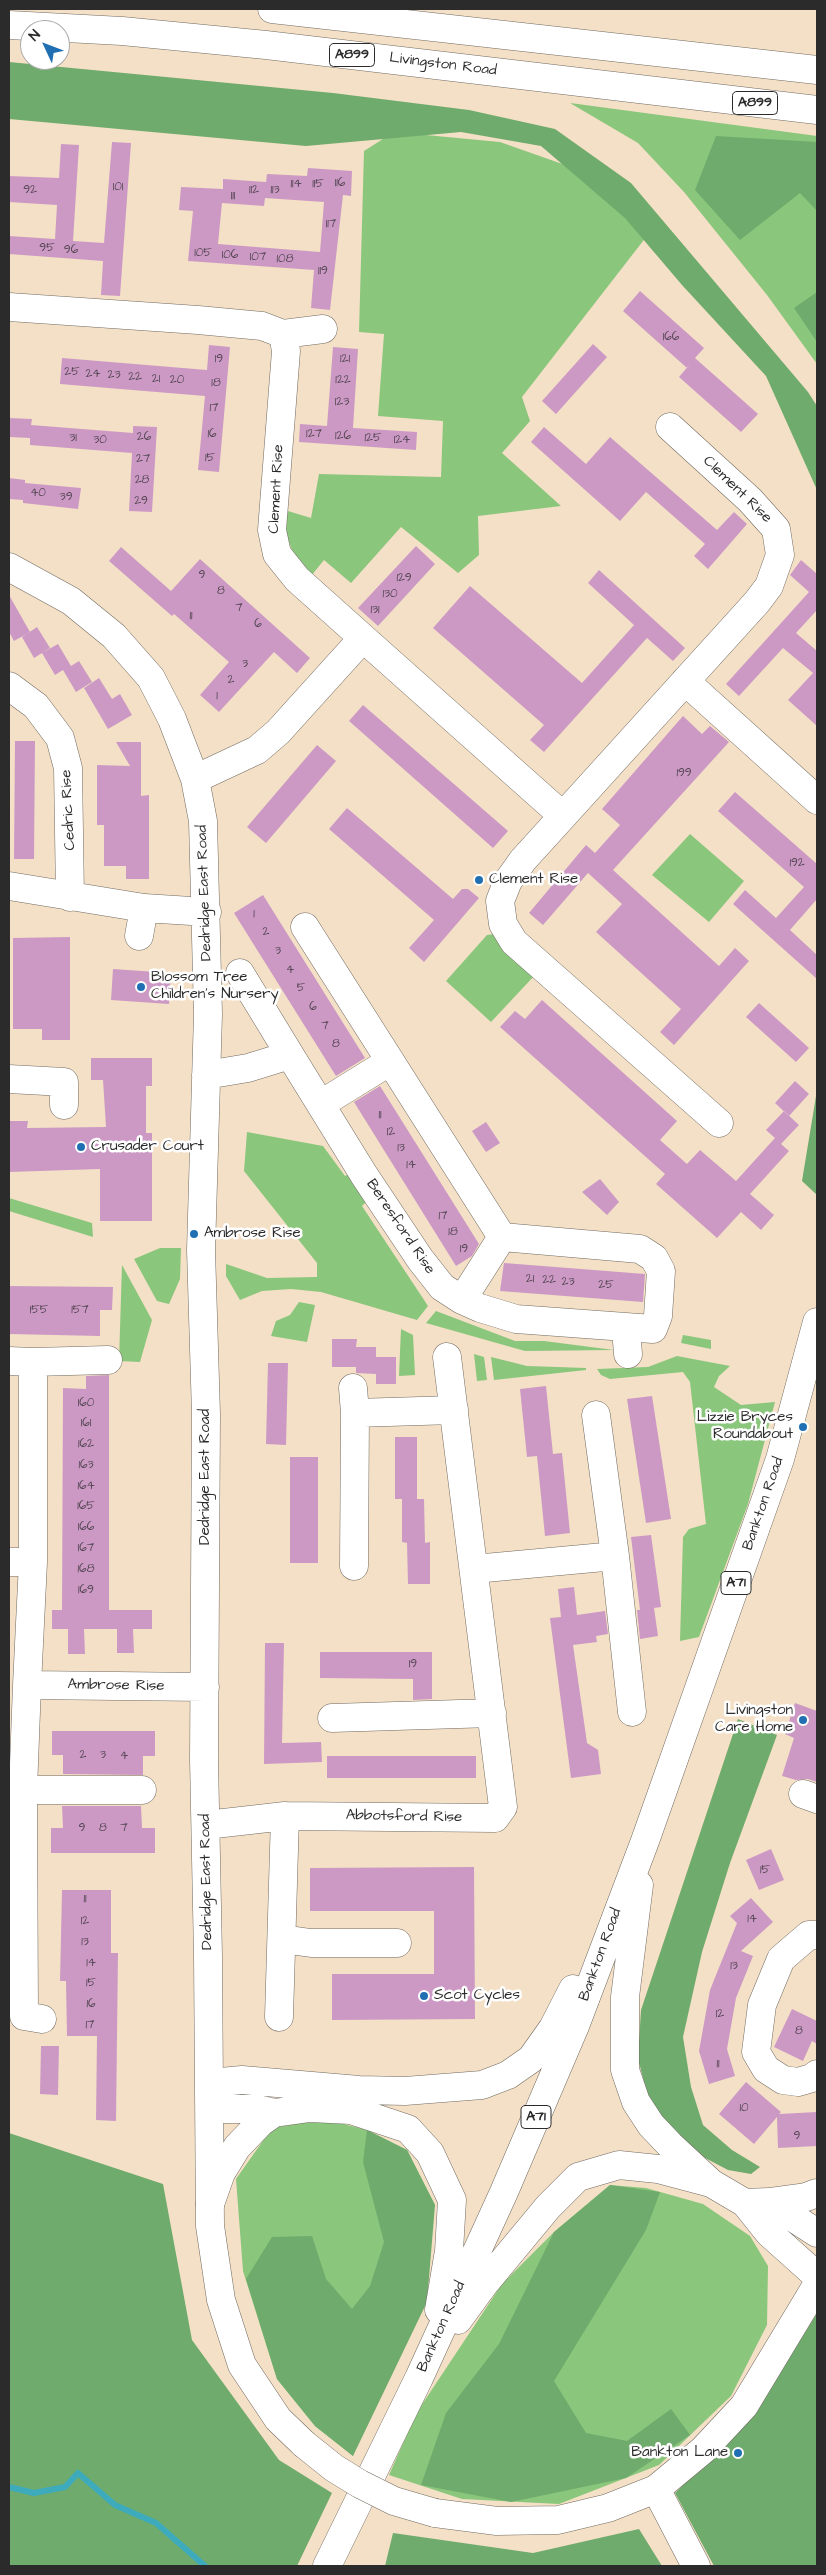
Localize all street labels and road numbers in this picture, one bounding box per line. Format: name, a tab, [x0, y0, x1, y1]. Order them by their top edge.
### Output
road number: A899	[330, 44, 374, 66]
street label: Livingston Road	[388, 49, 498, 81]
road number: A899	[732, 92, 778, 115]
street label: Clement Rise	[266, 444, 288, 534]
street label: Clement Rise	[699, 453, 775, 527]
street label: Cedric Rise	[58, 769, 80, 851]
street label: Dedridge East Road	[194, 825, 216, 961]
street label: Beresford Rise	[362, 1176, 438, 1278]
street label: Dedridge East Road	[197, 1409, 215, 1545]
street label: Bankton Road	[740, 1455, 788, 1553]
road number: A71	[721, 1572, 751, 1595]
street label: Ambrose Rise	[68, 1676, 164, 1696]
street label: Abbotsford Rise	[346, 1807, 462, 1827]
street label: Dedridge East Road	[197, 1814, 217, 1950]
street label: Bankton Road	[576, 1906, 626, 2004]
road number: A71	[521, 2106, 551, 2128]
street label: Bankton Road	[414, 2279, 470, 2375]

